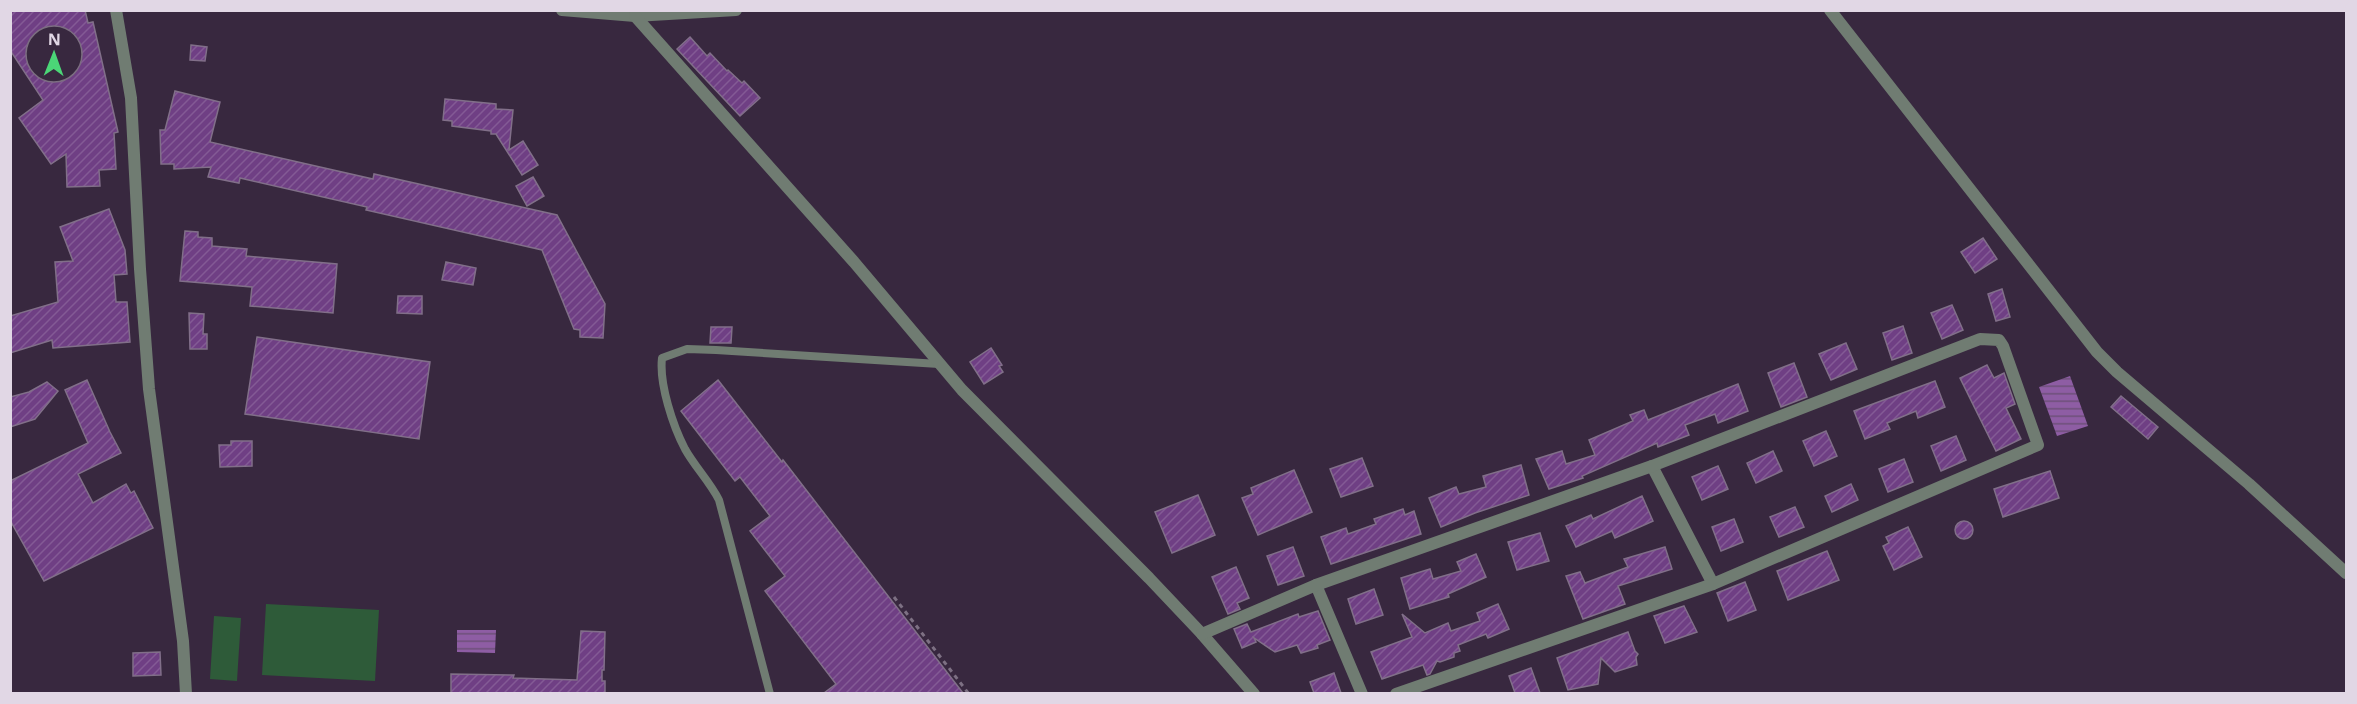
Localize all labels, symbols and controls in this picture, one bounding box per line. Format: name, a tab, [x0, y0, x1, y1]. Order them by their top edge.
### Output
north arrow	[24, 24, 84, 84]
text: N	[48, 28, 61, 50]

